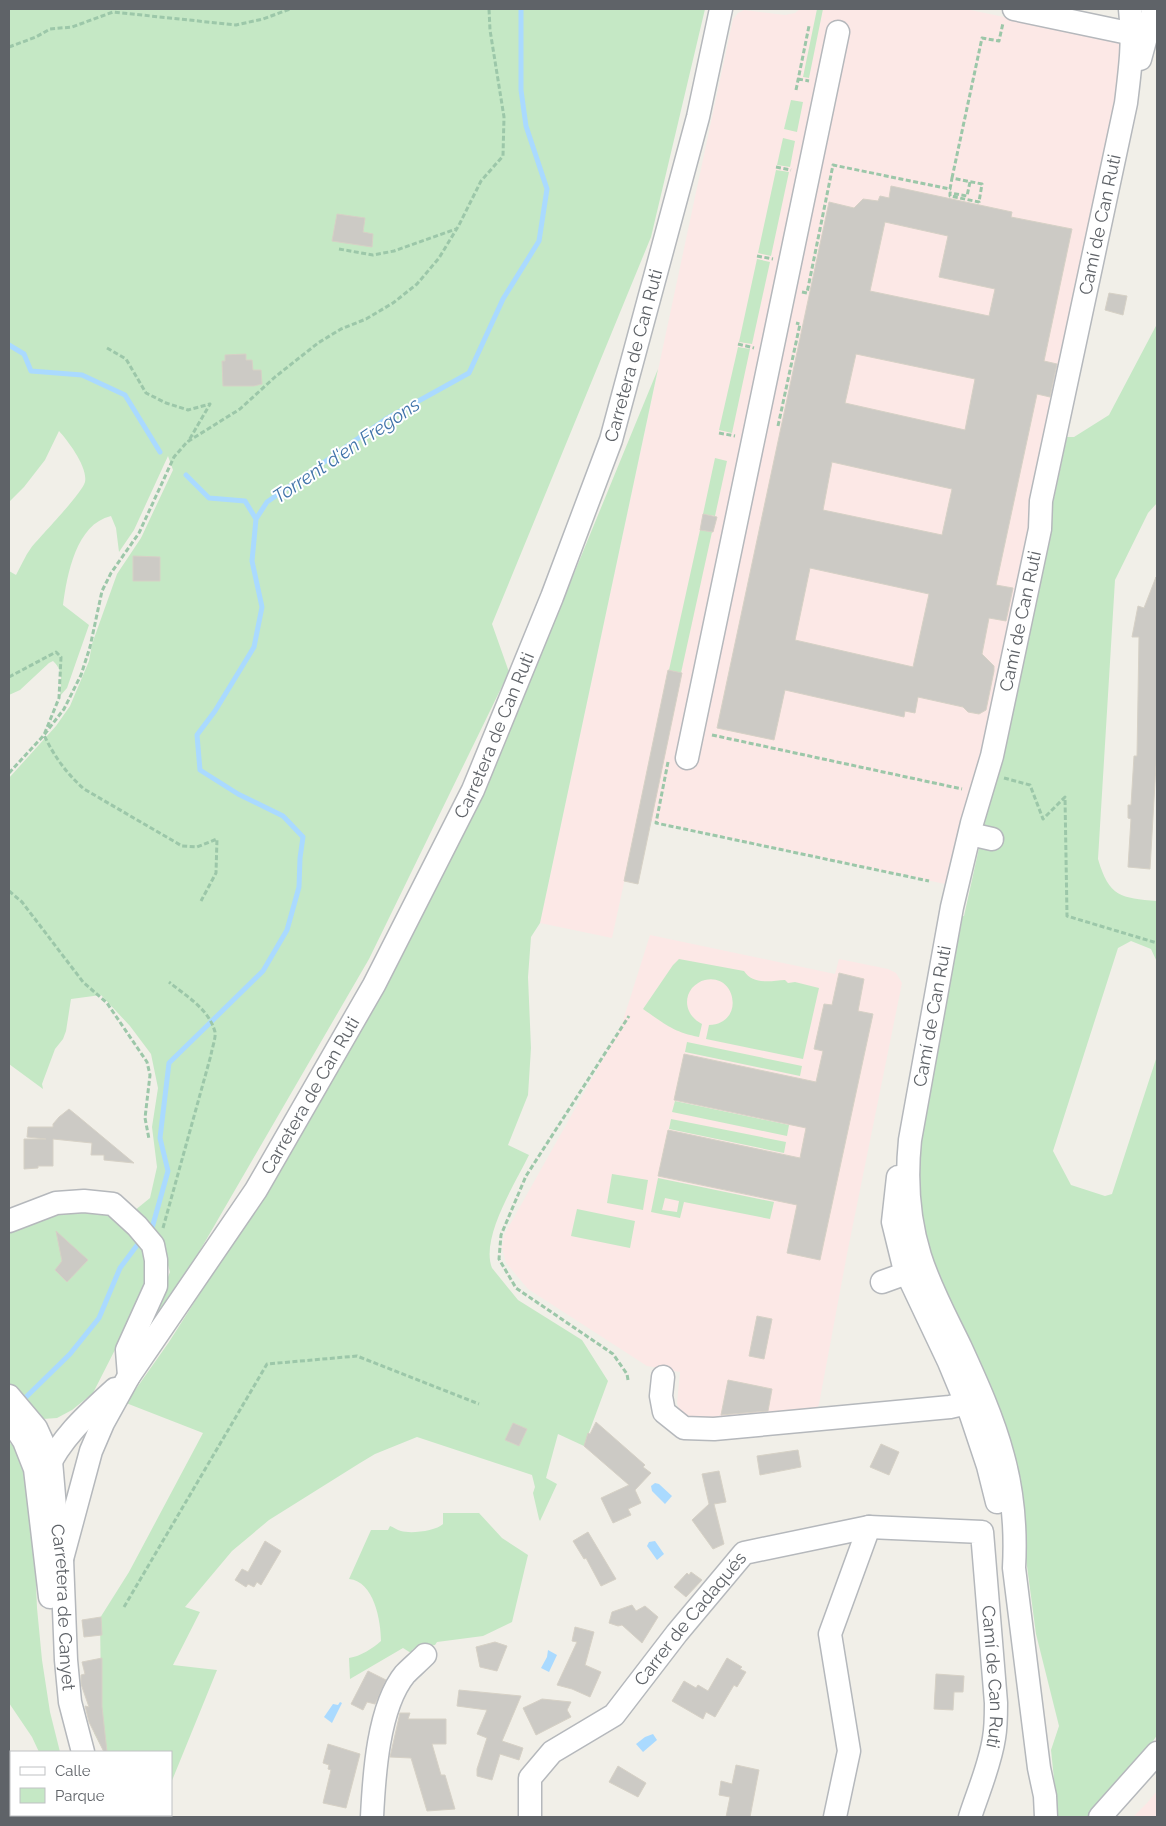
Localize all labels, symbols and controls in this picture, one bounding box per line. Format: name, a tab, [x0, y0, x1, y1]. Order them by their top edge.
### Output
street label: Camí de Can Ruti	[1074, 152, 1125, 297]
street label: Carretera de Can Ruti	[600, 267, 667, 444]
water label: Torrent d'en Fregons	[268, 393, 424, 507]
street label: Camí de Can Ruti	[995, 549, 1045, 693]
street label: Carretera de Can Ruti	[449, 649, 538, 822]
street label: Camí de Can Ruti	[909, 944, 955, 1088]
street label: Carretera de Can Ruti	[256, 1013, 363, 1178]
street label: Carretera de Canyet	[47, 1523, 80, 1691]
street label: Carrer de Cadaqués	[629, 1547, 751, 1690]
street label: Camí de Can Ruti	[978, 1604, 1007, 1750]
legend	[10, 1751, 172, 1816]
text: Calle	[55, 1762, 91, 1780]
text: Parque	[55, 1787, 105, 1805]

